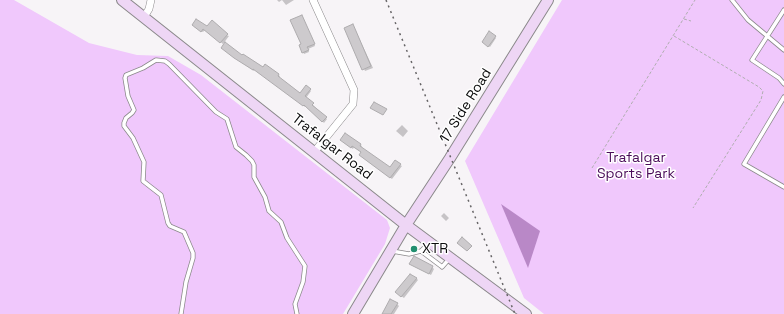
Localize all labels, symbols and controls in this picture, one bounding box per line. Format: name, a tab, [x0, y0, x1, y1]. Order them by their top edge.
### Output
street label: 17 Side Road	[436, 66, 496, 146]
street label: Trafalgar Road	[288, 110, 376, 184]
park label: Trafalgar Sports Park	[597, 150, 675, 182]
place label: XTR	[422, 241, 448, 257]
marker: XTR	[409, 244, 419, 254]

